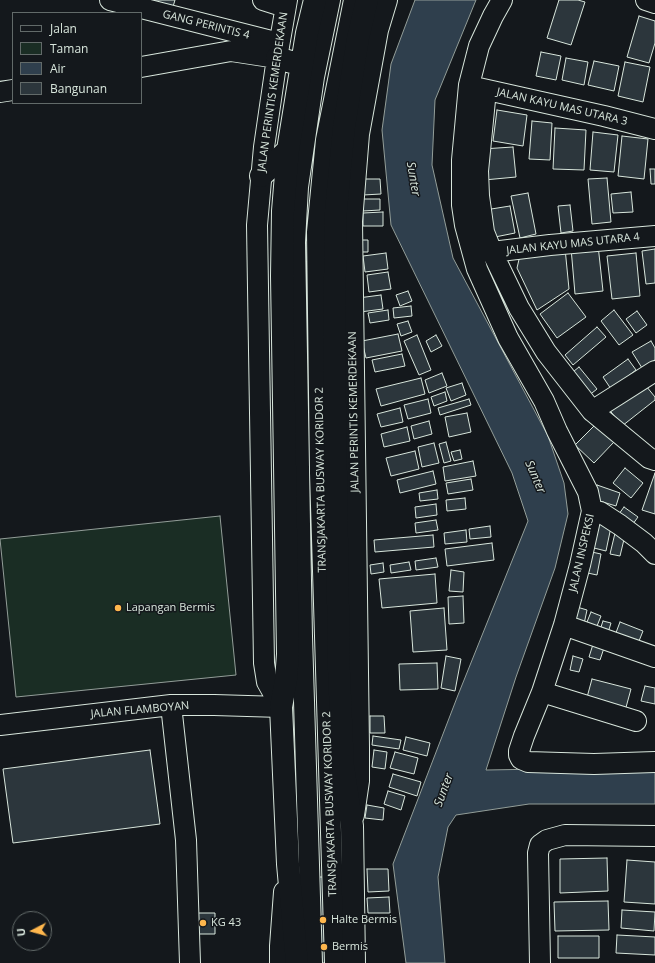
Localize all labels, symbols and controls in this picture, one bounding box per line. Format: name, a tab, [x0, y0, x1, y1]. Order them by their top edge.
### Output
street label: GANG PERINTIS 4	[161, 8, 251, 42]
street label: JALAN PERINTIS KEMERDEKAAN	[255, 11, 291, 173]
legend	[12, 12, 142, 104]
text: Jalan	[50, 20, 77, 37]
text: Taman	[50, 40, 88, 57]
text: Air	[50, 60, 66, 77]
text: Bangunan	[50, 80, 107, 97]
street label: JALAN KAYU MAS UTARA 3	[495, 85, 629, 129]
water label: Sunter	[403, 161, 423, 197]
street label: JALAN KAYU MAS UTARA 4	[506, 230, 640, 258]
street label: JALAN PERINTIS KEMERDEKAAN	[346, 331, 362, 493]
street label: TRANSJAKARTA BUSWAY KORIDOR 2	[313, 387, 329, 573]
water label: Sunter	[522, 458, 548, 496]
street label: JALAN INSPEKSI	[567, 513, 597, 593]
place label: Lapangan Bermis	[126, 601, 215, 615]
marker: Lapangan Bermis	[113, 603, 123, 613]
street label: JALAN FLAMBOYAN	[90, 699, 190, 721]
street label: TRANSJAKARTA BUSWAY KORIDOR 2	[320, 711, 340, 897]
water label: Sunter	[431, 771, 457, 809]
north arrow	[12, 911, 52, 951]
place label: Halte Bermis	[331, 913, 397, 927]
marker: Halte Bermis	[318, 915, 328, 925]
place label: KG 43	[211, 916, 241, 930]
marker: KG 43	[198, 918, 208, 928]
text: U	[13, 927, 28, 937]
place label: Bermis	[332, 940, 368, 954]
marker: Bermis	[319, 942, 329, 952]

